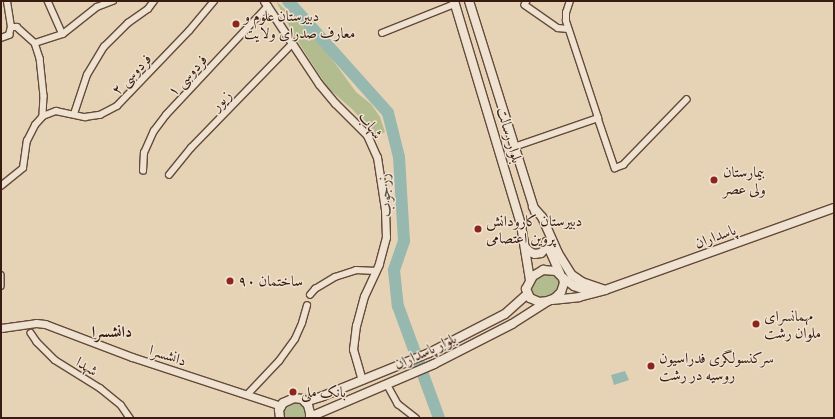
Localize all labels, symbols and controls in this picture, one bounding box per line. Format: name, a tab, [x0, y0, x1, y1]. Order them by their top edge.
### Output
place label: دبیرستان علوم و معارف صدرای ولایت	[244, 6, 355, 41]
marker: دبیرستان علوم و معارف صدرای ولایت	[231, 19, 241, 29]
street label: فردوسی ۲	[107, 50, 155, 98]
street label: فردوسی ۱	[163, 51, 211, 99]
street label: زیور	[207, 86, 235, 114]
street label: بلوار رسالت	[493, 105, 527, 165]
street label: شهاب	[355, 108, 387, 142]
place label: بیمارستان ولی عصر	[723, 162, 766, 197]
water label: زرجوب	[374, 173, 396, 217]
marker: بیمارستان ولی عصر	[708, 174, 720, 186]
place label: دبیرستان کارودانش پروین اعتصامی	[486, 211, 582, 246]
street label: پاسداران	[692, 220, 738, 252]
marker: دبیرستان کارودانش پروین اعتصامی	[473, 224, 483, 234]
place label: ساختمان ۹۰	[238, 272, 303, 290]
marker: ساختمان ۹۰	[225, 276, 235, 286]
place label: مهمانسرای ملوان رشت	[764, 306, 821, 341]
marker: مهمانسرای ملوان رشت	[751, 319, 761, 329]
district label: دانشسرا	[92, 322, 132, 342]
street label: بلوار پاسداران	[391, 329, 459, 373]
street label: دانشسرا	[147, 341, 189, 369]
place label: سرکنسولگری فدراسیون روسیه در رشت	[659, 348, 774, 383]
street label: شهدا	[73, 353, 101, 379]
marker: سرکنسولگری فدراسیون روسیه در رشت	[646, 361, 656, 371]
place label: بانک ملی	[301, 383, 346, 401]
marker: بانک ملی	[288, 387, 298, 397]

